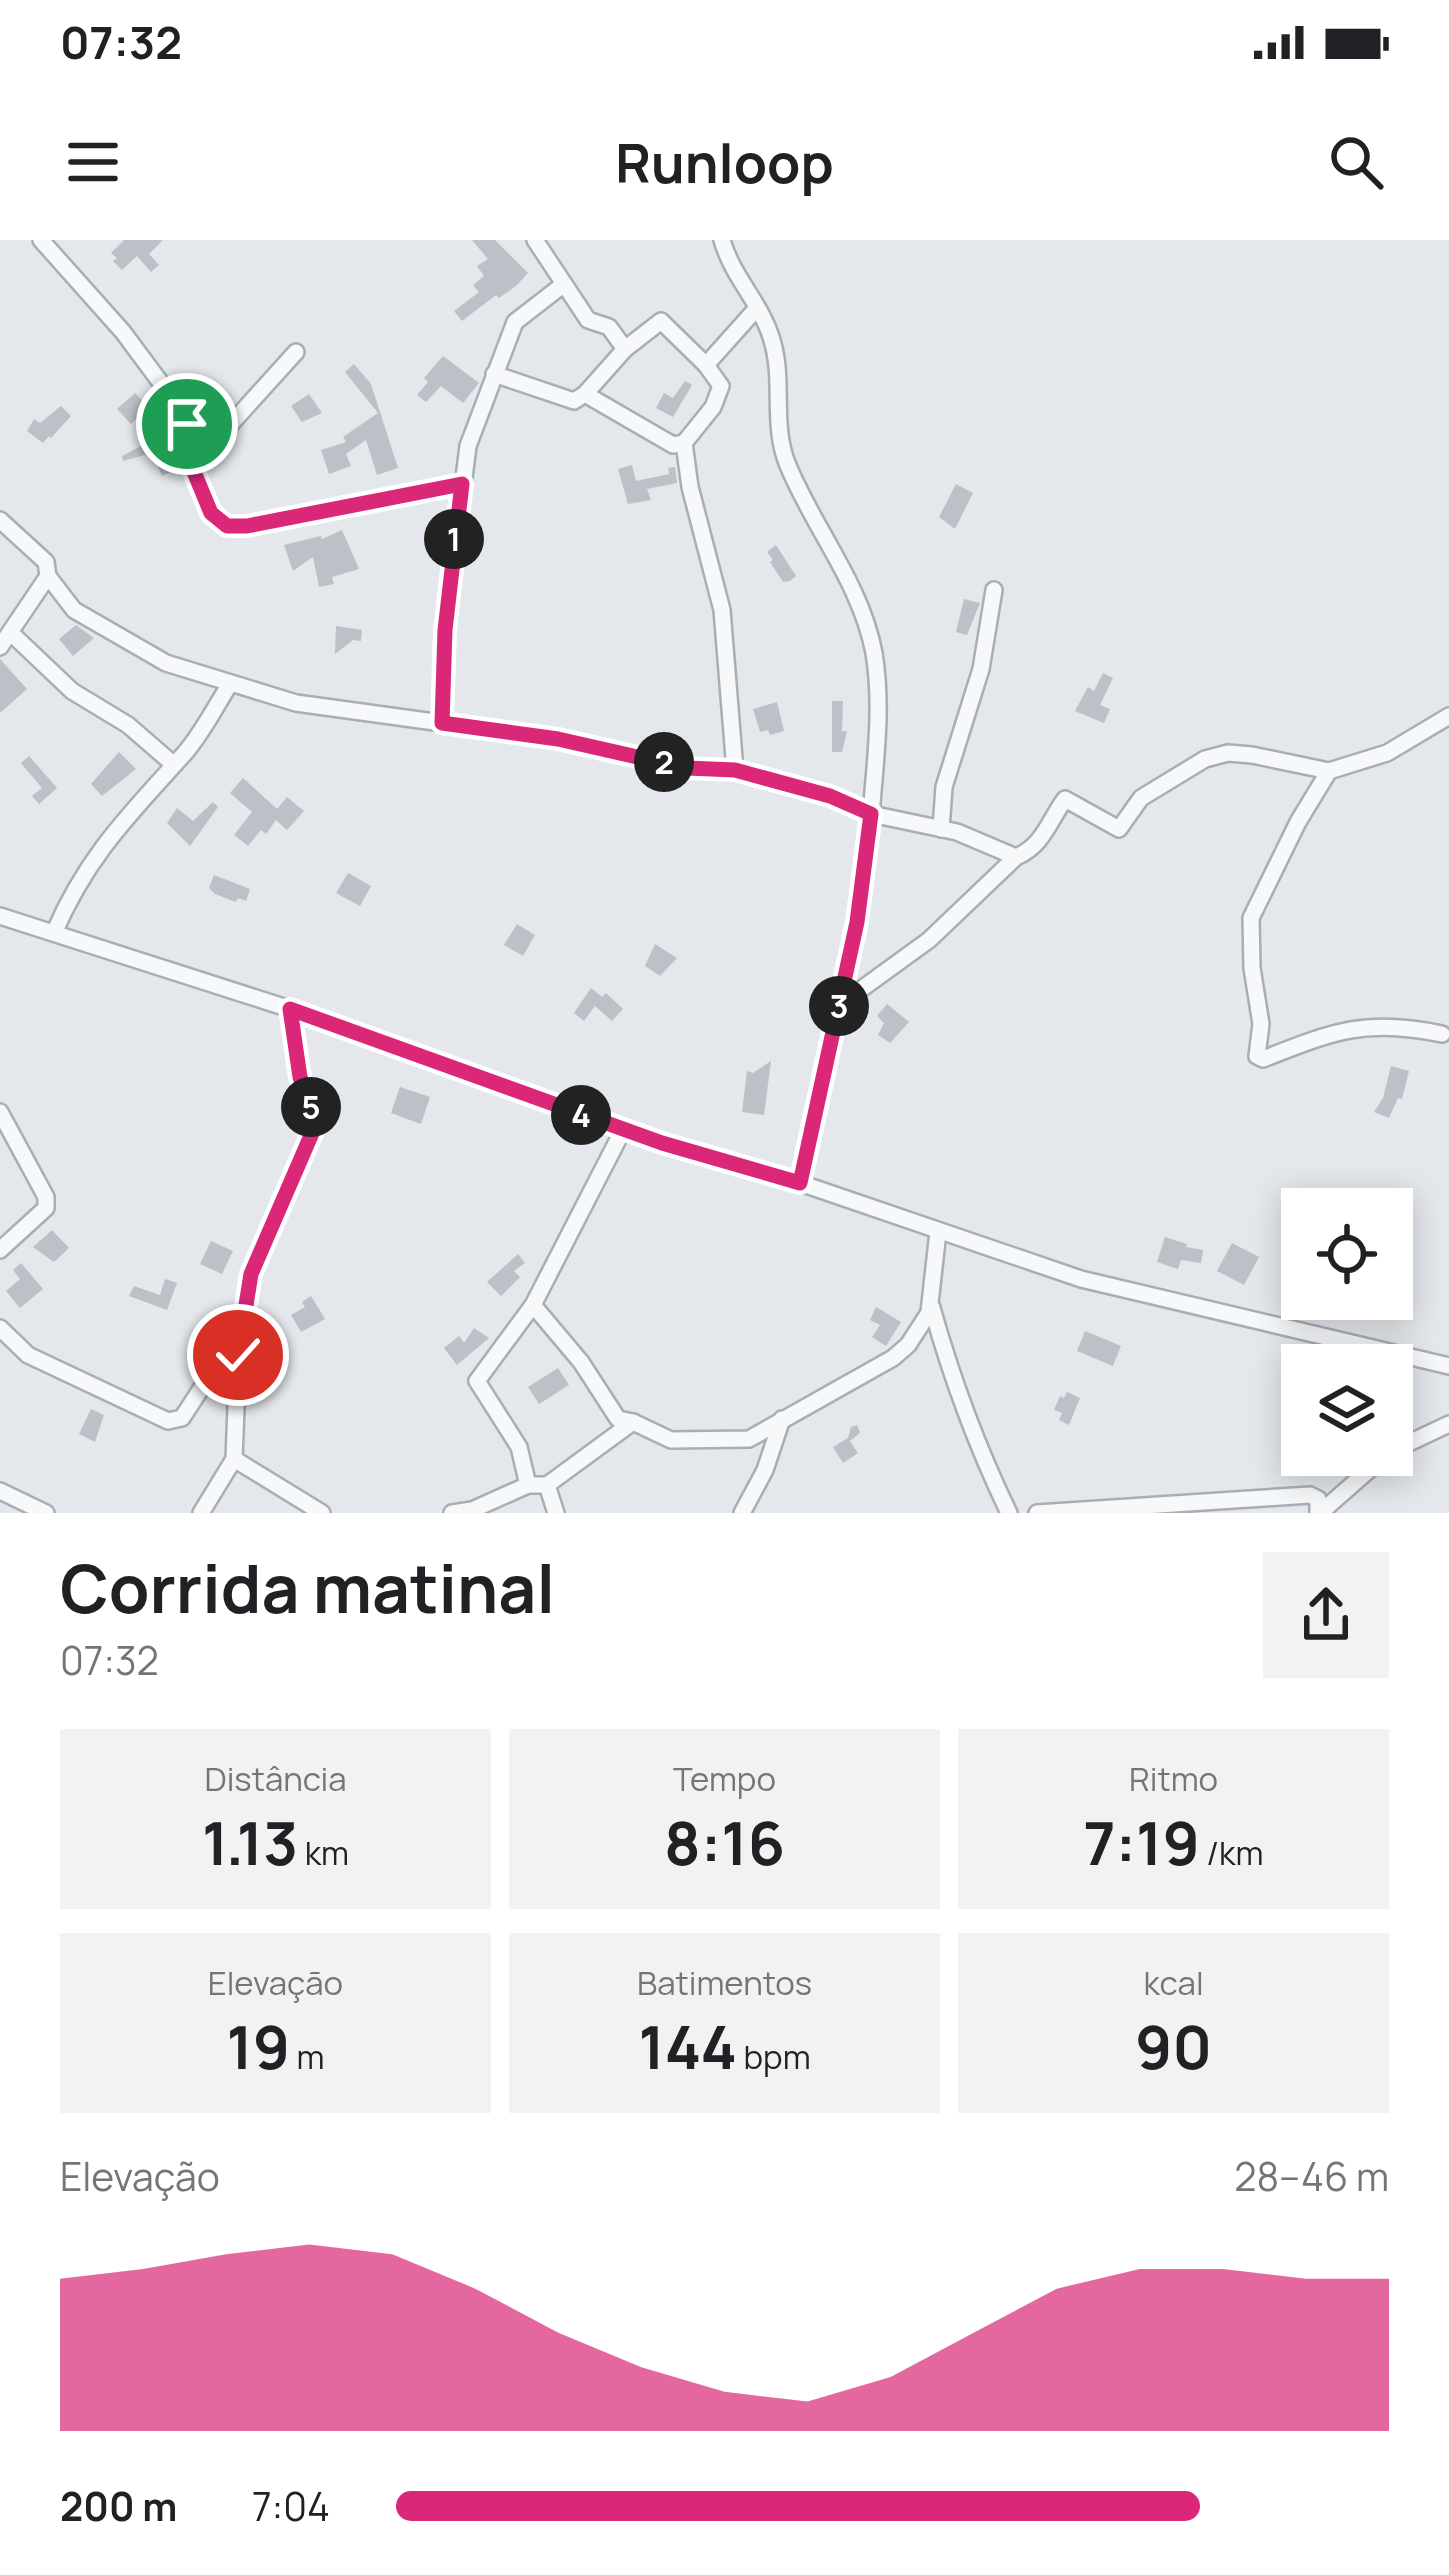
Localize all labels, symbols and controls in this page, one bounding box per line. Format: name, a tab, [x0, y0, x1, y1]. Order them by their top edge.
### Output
text: 07:32	[60, 11, 182, 73]
text: Runloop	[615, 125, 834, 199]
icon: menu	[60, 129, 126, 195]
icon: search	[1323, 129, 1389, 195]
pin	[136, 373, 238, 475]
icon: arrive	[154, 391, 220, 457]
pin: 1	[424, 509, 484, 569]
text: 1	[447, 516, 461, 561]
pin: 2	[634, 732, 694, 792]
text: 2	[654, 739, 674, 784]
pin: 3	[809, 976, 869, 1036]
text: 3	[829, 983, 849, 1028]
pin: 5	[281, 1077, 341, 1137]
text: 5	[301, 1084, 321, 1129]
pin: 4	[551, 1085, 611, 1145]
text: 4	[571, 1092, 591, 1137]
map controls	[1281, 1188, 1413, 1476]
button: locate	[1281, 1188, 1413, 1320]
pin	[187, 1304, 289, 1406]
icon: check	[205, 1322, 271, 1388]
button: layers	[1281, 1344, 1413, 1476]
text: Corrida matinal	[60, 1543, 555, 1633]
button: share	[1263, 1552, 1389, 1678]
text: 07:32	[60, 1633, 159, 1687]
text: Distância	[204, 1756, 347, 1801]
text: Tempo	[673, 1756, 776, 1801]
text: Ritmo	[1129, 1756, 1218, 1801]
text: 1.13	[202, 1801, 298, 1883]
text: 8:16	[664, 1801, 785, 1883]
text: 7:19	[1084, 1801, 1200, 1883]
text: km	[298, 1830, 349, 1875]
text: /km	[1200, 1830, 1263, 1875]
text: Elevação	[208, 1960, 343, 2005]
text: Batimentos	[637, 1960, 812, 2005]
text: kcal	[1143, 1960, 1204, 2005]
text: 19	[226, 2005, 290, 2087]
text: 144	[638, 2005, 737, 2087]
text: 90	[1135, 2005, 1212, 2087]
text: m	[290, 2034, 325, 2079]
text: bpm	[737, 2034, 811, 2079]
text: Elevação	[60, 2149, 220, 2203]
text: 28–46 m	[1234, 2149, 1389, 2203]
text: 200 m	[60, 2479, 177, 2533]
text: 7:04	[252, 2479, 330, 2533]

